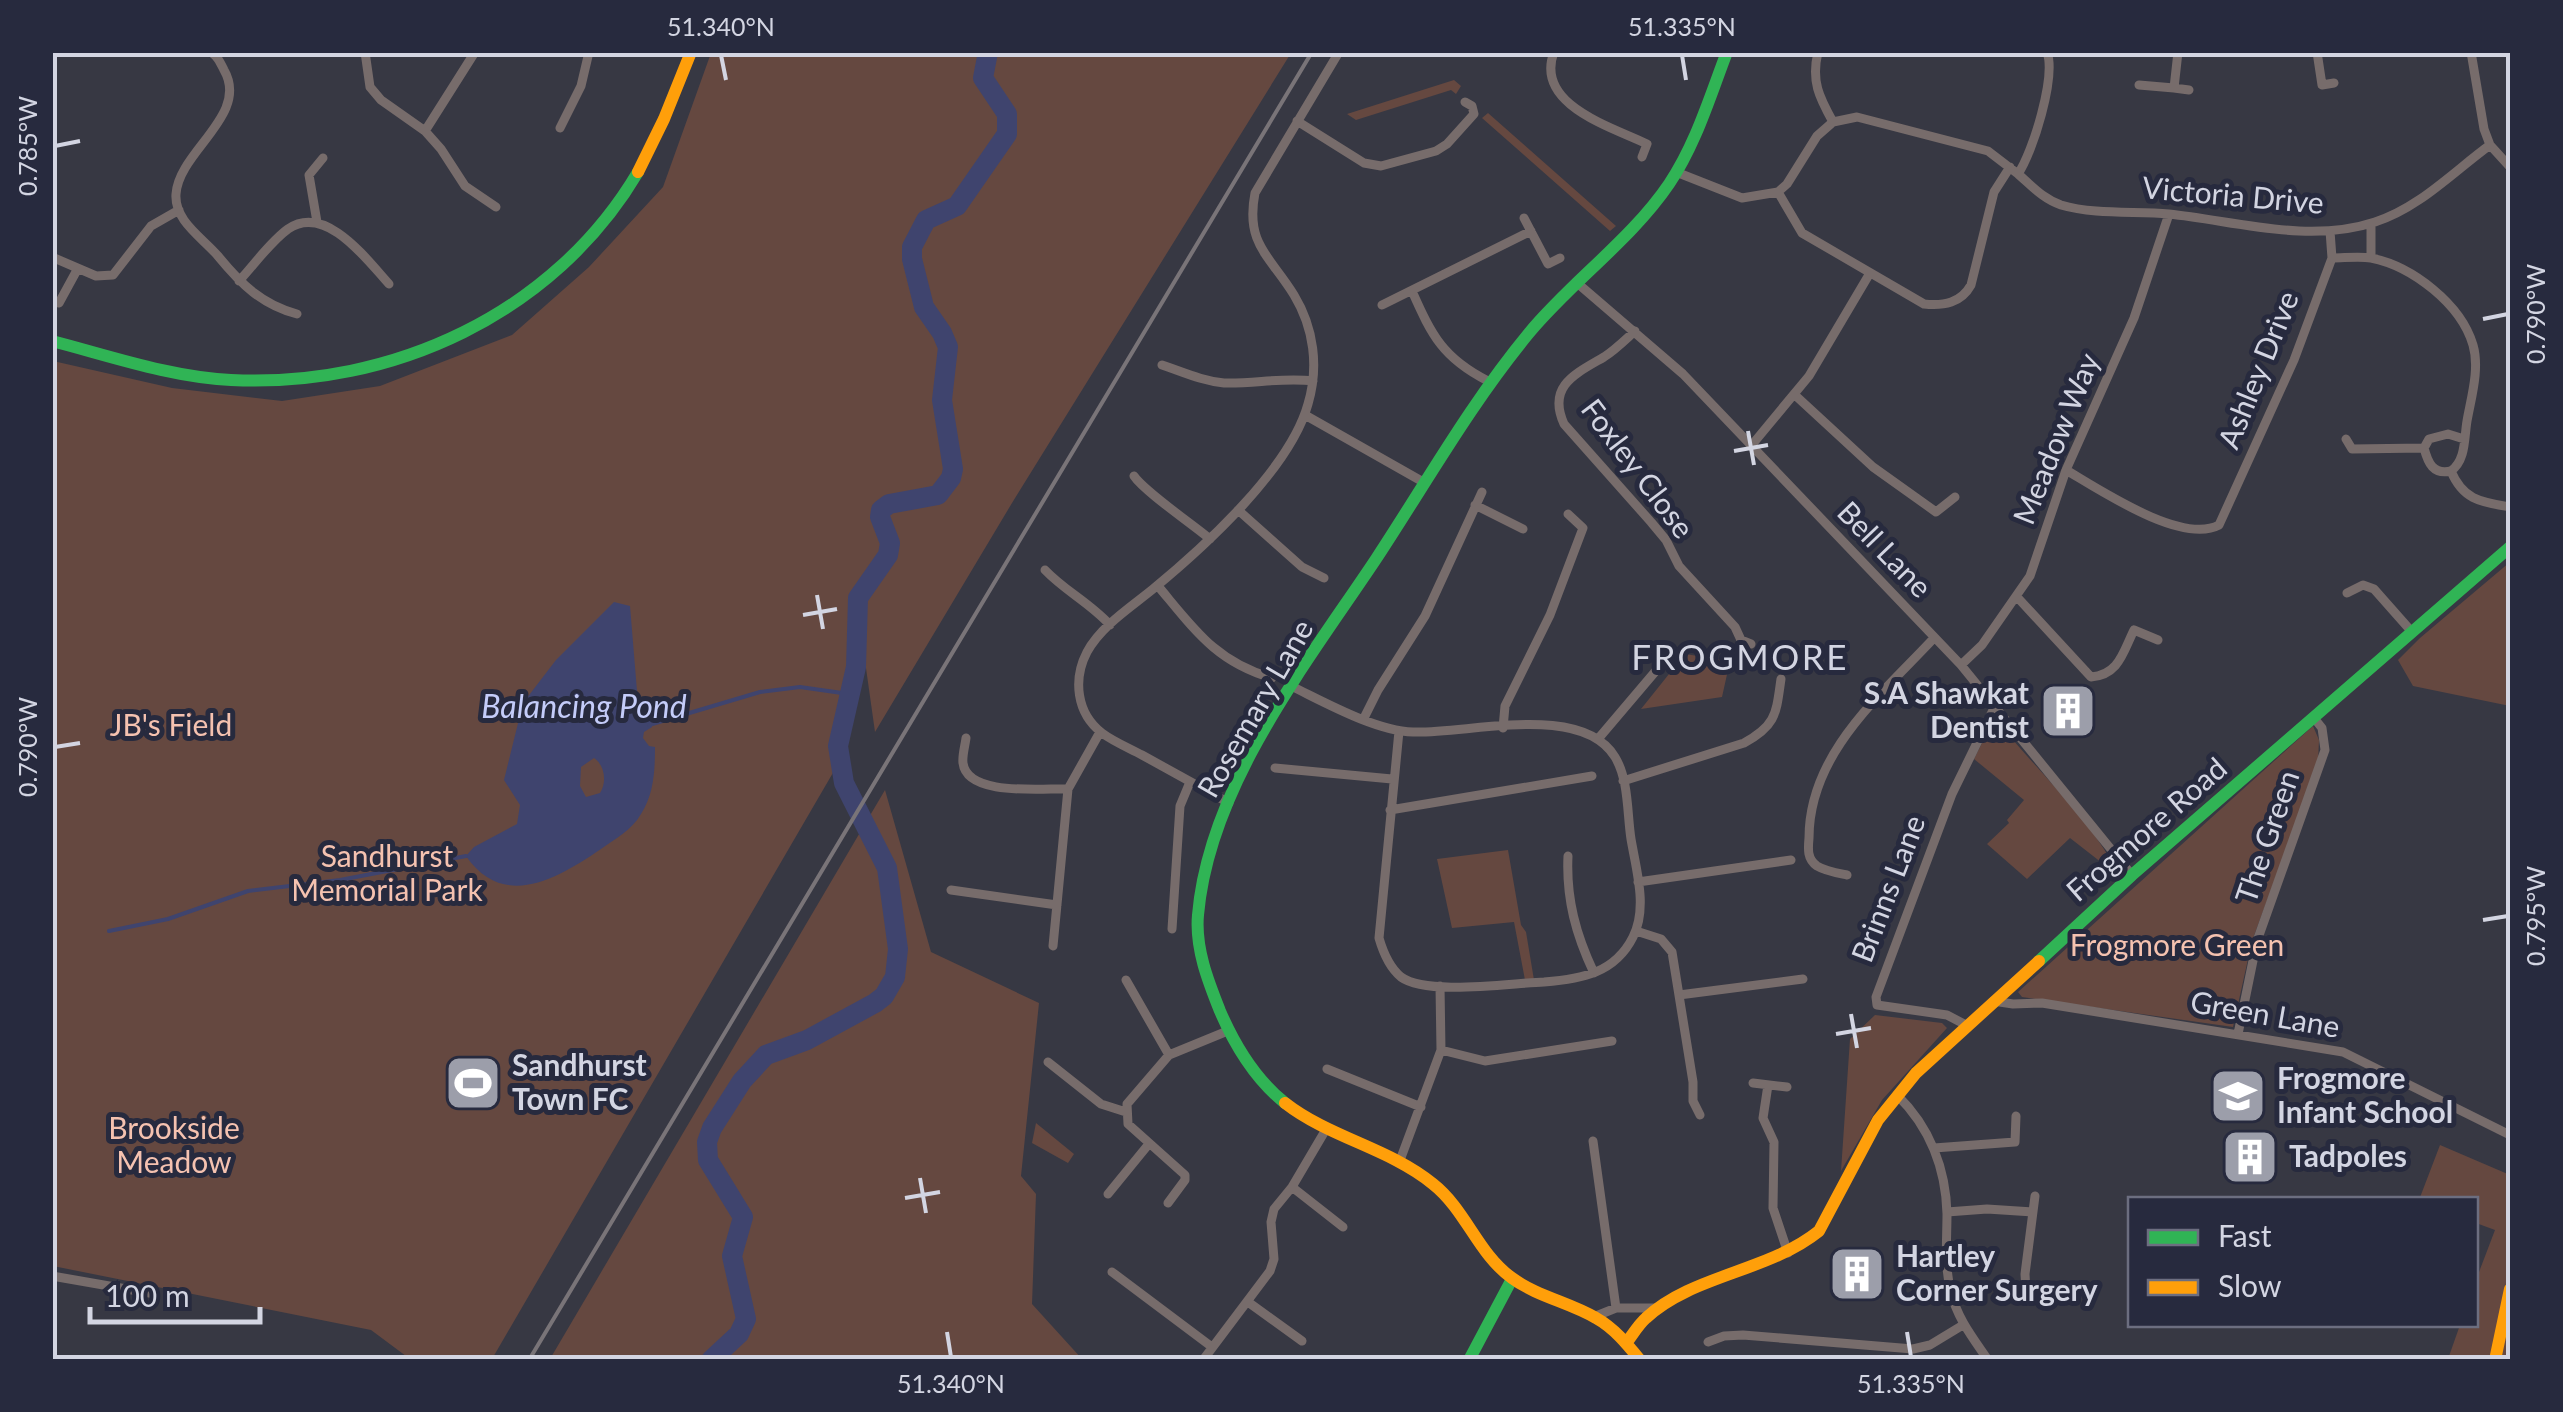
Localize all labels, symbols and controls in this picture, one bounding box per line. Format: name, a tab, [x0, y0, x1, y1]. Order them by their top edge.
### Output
text: 51.340°N	[667, 11, 775, 41]
text: 51.335°N	[1628, 11, 1736, 41]
text: 0.785°W	[12, 96, 42, 196]
street label: Victoria Drive	[2141, 168, 2325, 220]
text: 0.790°W	[2520, 264, 2550, 364]
street label: Ashley Drive	[2209, 285, 2305, 453]
street label: Meadow Way	[2004, 347, 2106, 529]
street label: Foxley Close	[1575, 391, 1703, 544]
street label: Bell Lane	[1831, 493, 1940, 604]
street label: Rosemary Lane	[1189, 613, 1320, 803]
district label: FROGMORE	[1631, 635, 1849, 677]
place label: S.A Shawkat Dentist	[1864, 674, 2029, 744]
building icon: S.A Shawkat Dentist	[2038, 681, 2098, 741]
water label: Balancing Pond	[481, 686, 687, 725]
text: 0.790°W	[12, 697, 42, 797]
park label: JB's Field	[110, 706, 232, 742]
street label: Frogmore Road	[2058, 749, 2233, 908]
street label: The Green	[2227, 765, 2306, 908]
street label: Brinns Lane	[1843, 810, 1932, 967]
park label: Sandhurst Memorial Park	[291, 837, 483, 907]
text: 0.795°W	[2520, 866, 2550, 966]
park label: Frogmore Green	[2070, 926, 2284, 962]
street label: Green Lane	[2188, 982, 2343, 1044]
place label: Sandhurst Town FC	[512, 1046, 647, 1116]
sports icon: Sandhurst Town FC	[443, 1053, 503, 1113]
place label: Frogmore Infant School	[2277, 1059, 2453, 1129]
school or university icon: Frogmore Infant School	[2208, 1066, 2268, 1126]
park label: Brookside Meadow	[108, 1109, 240, 1179]
building icon: Tadpoles	[2220, 1127, 2280, 1187]
place label: Tadpoles	[2289, 1137, 2407, 1173]
legend	[2128, 1197, 2478, 1327]
text: Fast	[2218, 1217, 2272, 1253]
place label: Hartley Corner Surgery	[1896, 1237, 2098, 1307]
building icon: Hartley Corner Surgery	[1827, 1244, 1887, 1304]
scale bar	[90, 1262, 260, 1324]
text: Slow	[2218, 1267, 2282, 1303]
text: 100 m	[105, 1277, 190, 1313]
text: 51.340°N	[897, 1368, 1005, 1398]
text: 51.335°N	[1857, 1368, 1965, 1398]

